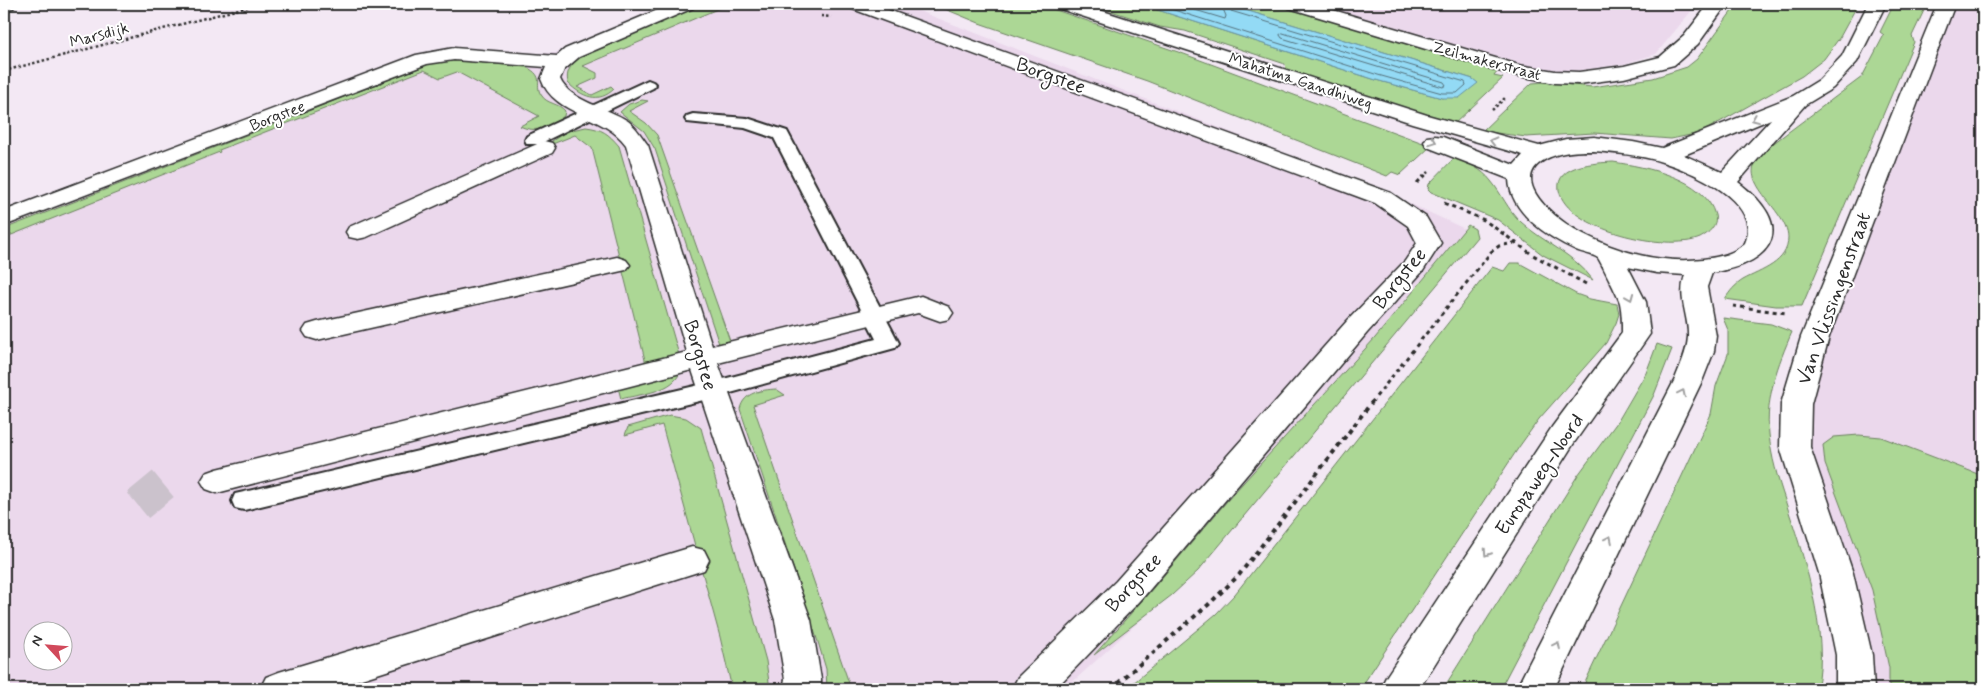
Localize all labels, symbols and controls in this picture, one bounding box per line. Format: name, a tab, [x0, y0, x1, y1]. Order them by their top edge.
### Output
street label: Marsdijk	[67, 17, 131, 53]
street label: Zeilmakerstraat	[1430, 37, 1543, 86]
street label: Mahatma Gandhiweg	[1226, 48, 1375, 115]
street label: Borgstee	[1012, 51, 1089, 102]
street label: Borgstee	[247, 96, 309, 137]
one-way arrow	[1751, 112, 1760, 123]
one-way arrow	[1428, 135, 1437, 145]
one-way arrow	[1488, 136, 1497, 147]
street label: Van Vlissingenstraat	[1791, 209, 1878, 389]
street label: Borgstee	[1367, 242, 1434, 316]
one-way arrow	[1624, 292, 1635, 301]
street label: Borgstee	[675, 317, 723, 394]
one-way arrow	[1675, 389, 1686, 398]
street label: Europaweg-Noord	[1489, 409, 1592, 542]
one-way arrow	[1603, 535, 1613, 544]
street label: Borgstee	[1100, 547, 1169, 619]
one-way arrow	[1484, 547, 1494, 556]
north arrow	[22, 620, 72, 670]
text: N	[27, 633, 47, 649]
one-way arrow	[1551, 642, 1561, 651]

